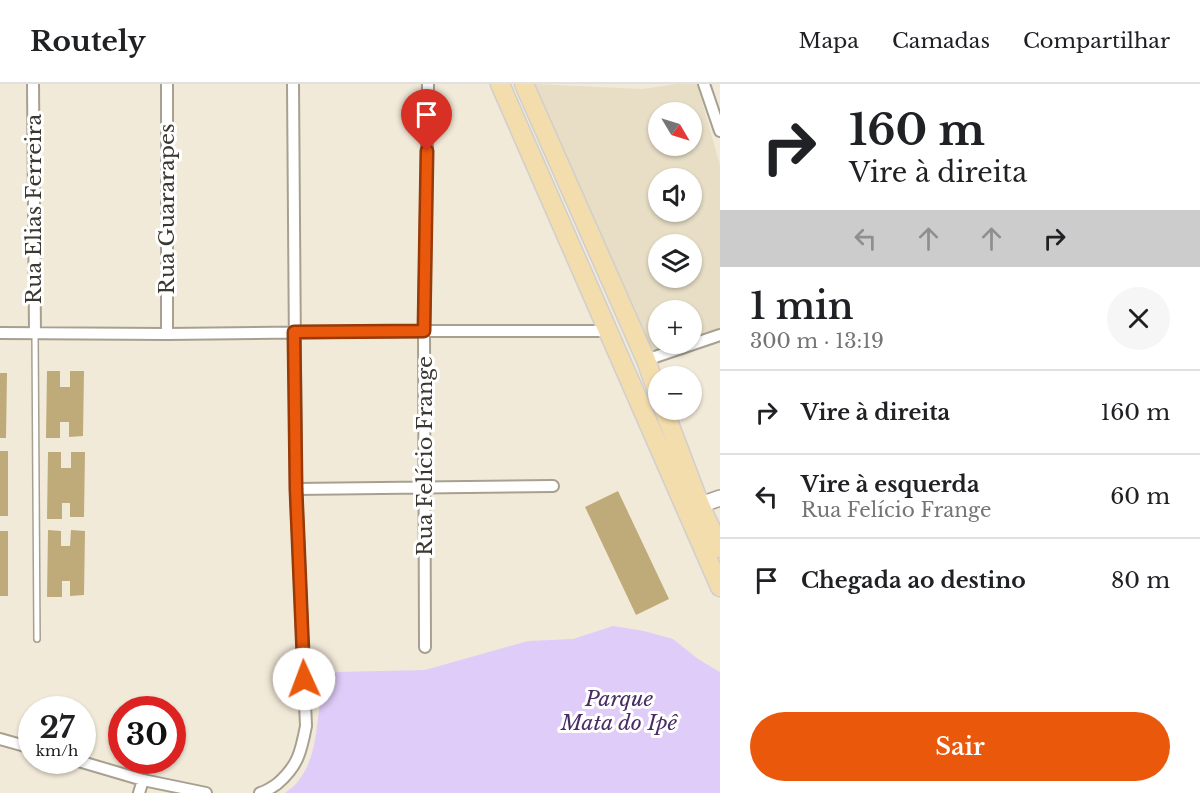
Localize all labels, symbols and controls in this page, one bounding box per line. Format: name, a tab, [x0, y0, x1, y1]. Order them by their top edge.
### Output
text: Routely	[30, 24, 146, 59]
text: Mapa	[799, 28, 859, 54]
text: Camadas	[892, 28, 990, 54]
text: Compartilhar	[1023, 28, 1170, 54]
pin	[401, 89, 452, 151]
icon: arrive	[410, 98, 443, 131]
north arrow	[648, 102, 702, 156]
map controls	[648, 102, 702, 420]
text: 160 m	[849, 104, 985, 156]
icon: right	[750, 108, 828, 186]
street label: Rua Elias Ferreira	[21, 113, 47, 304]
street label: Rua Guararapes	[154, 123, 180, 295]
text: Vire à direita	[849, 156, 1027, 189]
button: sound	[648, 168, 702, 222]
icon: left	[849, 222, 882, 255]
icon: ahead	[912, 222, 945, 255]
icon: ahead	[975, 222, 1008, 255]
icon: right	[1038, 222, 1071, 255]
button: layers	[648, 234, 702, 288]
text: 1 min	[750, 284, 854, 329]
button: close	[1107, 287, 1170, 350]
button: +	[648, 300, 702, 354]
text: 300 m · 13:19	[750, 329, 884, 353]
street label: Rua Felício Frange	[412, 356, 438, 556]
button: −	[648, 366, 702, 420]
icon: right	[750, 396, 783, 429]
text: Vire à direita	[801, 399, 950, 426]
text: 160 m	[1100, 399, 1170, 426]
text: Vire à esquerda	[801, 471, 980, 498]
icon: left	[750, 480, 783, 513]
text: 60 m	[1110, 483, 1170, 510]
text: Rua Felício Frange	[801, 498, 991, 522]
icon: arrive	[750, 564, 783, 597]
text: Chegada ao destino	[801, 567, 1026, 594]
text: 80 m	[1111, 567, 1170, 594]
position arrow	[272, 647, 336, 711]
park label: Parque Mata do Ipê	[560, 686, 679, 736]
speed limit sign: 30	[108, 696, 186, 774]
text: 27	[39, 709, 75, 746]
button: Sair	[750, 712, 1170, 781]
text: km/h	[36, 741, 78, 760]

